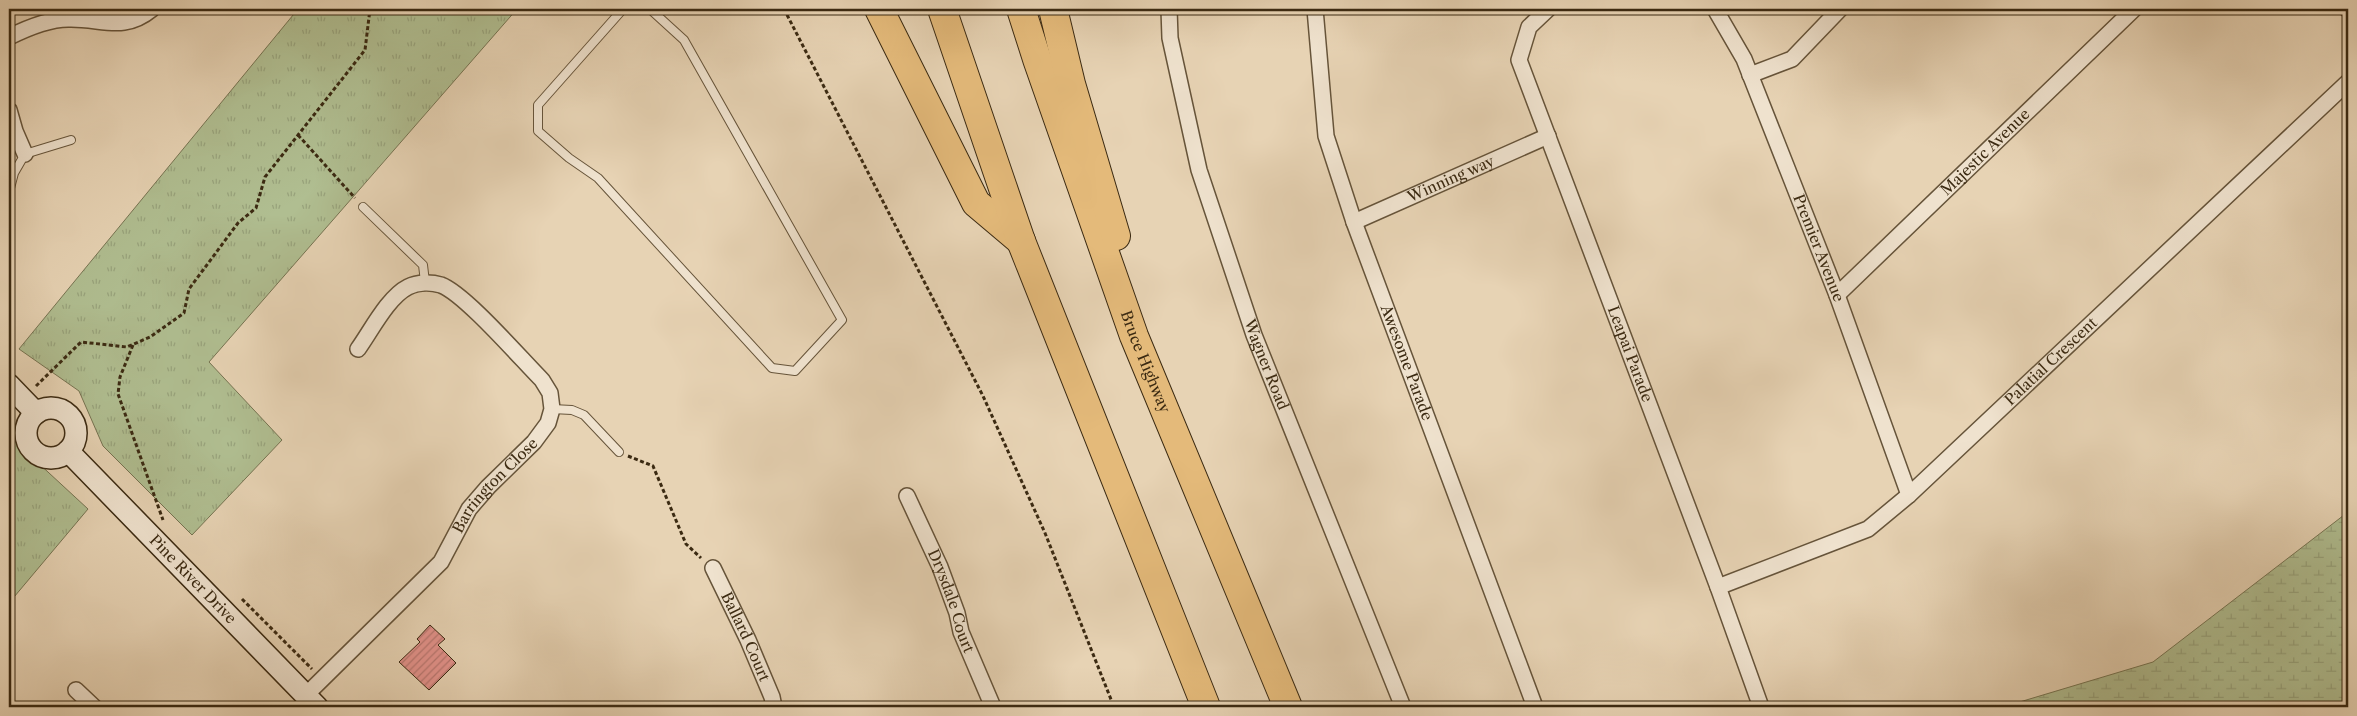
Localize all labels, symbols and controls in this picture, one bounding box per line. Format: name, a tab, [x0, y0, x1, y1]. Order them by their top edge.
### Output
street label: Majestic Avenue	[1936, 104, 2034, 199]
street label: Winning way	[1403, 151, 1498, 207]
street label: Premier Avenue	[1789, 191, 1849, 304]
street label: Awesome Parade	[1376, 301, 1437, 423]
street label: Leapai Parade	[1604, 303, 1657, 405]
street label: Bruce Highway	[1117, 308, 1175, 416]
street label: Palatial Crescent	[2000, 313, 2101, 409]
street label: Wagner Road	[1240, 316, 1293, 412]
street label: Barrington Close	[448, 434, 541, 536]
street label: Pine River Drive	[146, 530, 241, 627]
street label: Drysdale Court	[924, 546, 979, 656]
street label: Ballard Court	[717, 589, 775, 685]

